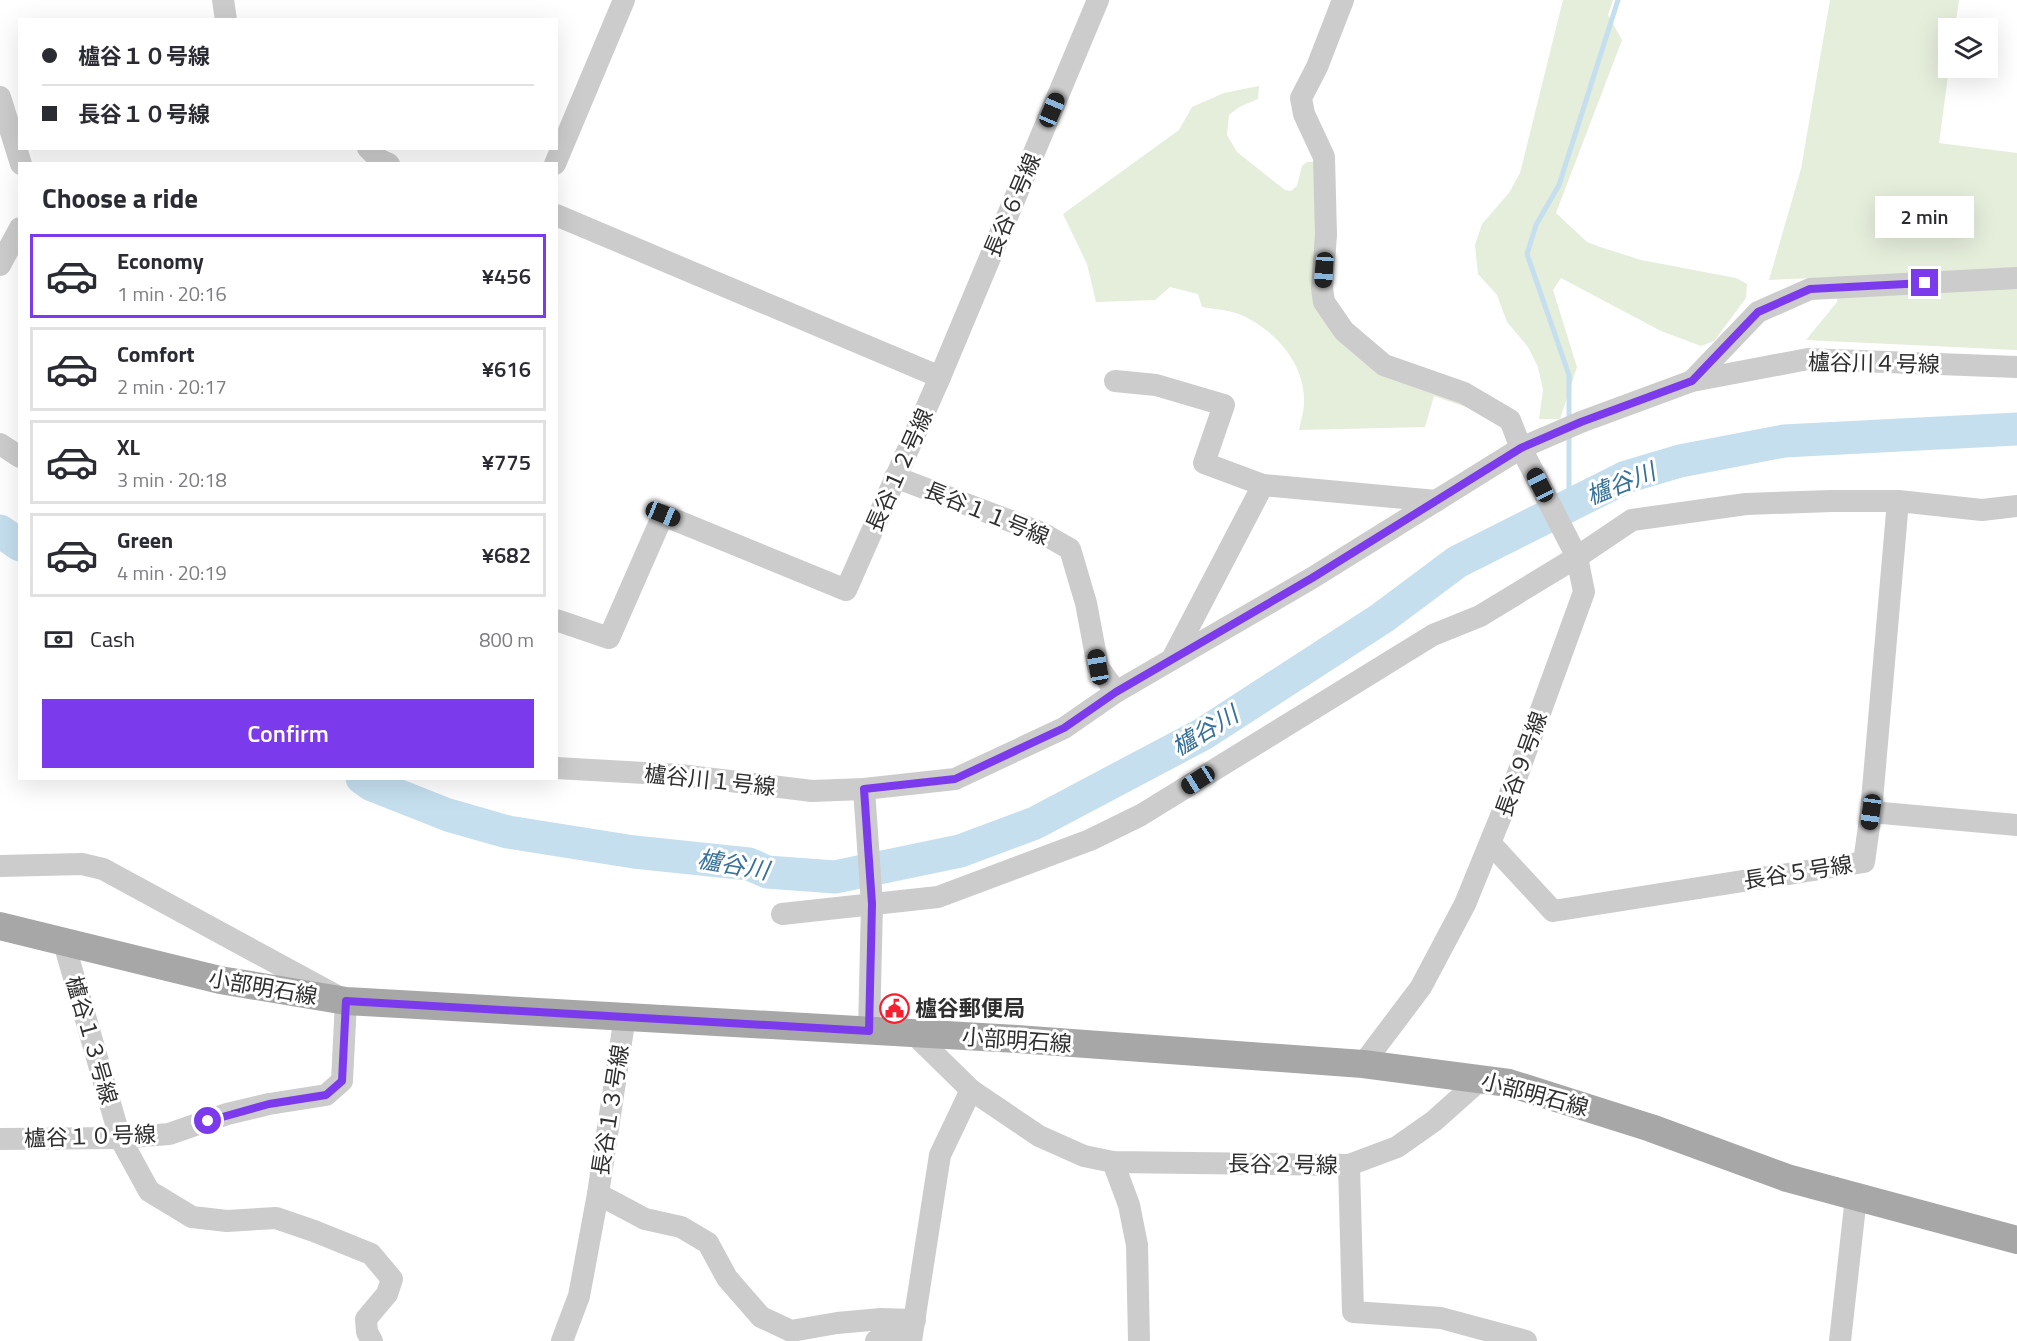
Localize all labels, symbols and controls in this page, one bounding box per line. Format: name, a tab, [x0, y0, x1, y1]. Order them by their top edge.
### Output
map controls	[1938, 18, 1998, 78]
button: layers	[1938, 18, 1998, 78]
text: 櫨谷１０号線	[78, 39, 210, 73]
car	[1037, 90, 1067, 130]
text: 長谷１０号線	[78, 97, 210, 131]
street label: 長谷６号線	[975, 148, 1049, 262]
text: Choose a ride	[42, 177, 198, 218]
callout: 2 min	[1876, 196, 1974, 238]
text: 2 min	[1900, 201, 1949, 232]
text: Economy	[117, 244, 204, 278]
icon: car	[45, 249, 99, 303]
car	[1314, 251, 1334, 289]
text: ¥456	[482, 259, 531, 293]
route end	[1911, 269, 1938, 296]
text: 1 min · 20:16	[117, 278, 227, 309]
text: Comfort	[117, 337, 195, 371]
icon: car	[45, 342, 99, 396]
street label: 櫨谷川４号線	[1808, 345, 1940, 381]
text: ¥616	[482, 352, 531, 386]
text: 2 min · 20:17	[117, 371, 227, 402]
street label: 長谷１２号線	[857, 403, 941, 537]
text: XL	[117, 430, 140, 464]
icon: car	[45, 435, 99, 489]
text: ¥775	[482, 445, 531, 479]
water label: 櫨谷川	[1581, 452, 1664, 513]
text: 3 min · 20:18	[117, 464, 227, 495]
car	[1524, 465, 1556, 505]
street label: 長谷１１号線	[919, 473, 1055, 553]
car	[643, 499, 683, 529]
text: Green	[117, 523, 173, 557]
icon: car	[45, 528, 99, 582]
text: ¥682	[482, 538, 531, 572]
text: 4 min · 20:19	[117, 557, 227, 588]
text: Cash	[90, 622, 135, 656]
icon: cash	[42, 623, 75, 656]
text: 800 m	[479, 624, 534, 655]
car	[1086, 648, 1110, 686]
water label: 櫨谷川	[1164, 695, 1247, 764]
button: Confirm	[42, 699, 534, 768]
street label: 長谷９号線	[1486, 706, 1556, 822]
street label: 櫨谷川１号線	[643, 756, 777, 804]
car	[1178, 763, 1218, 797]
car	[1860, 793, 1882, 831]
water label: 櫨谷川	[695, 840, 775, 889]
street label: 長谷５号線	[1741, 847, 1855, 897]
street label: 小部明石線	[206, 961, 320, 1013]
street label: 櫨谷１３号線	[57, 972, 127, 1108]
place label: 櫨谷郵便局	[915, 991, 1025, 1025]
public building icon: 櫨谷郵便局	[878, 992, 910, 1024]
street label: 小部明石線	[961, 1019, 1073, 1061]
street label: 長谷１３号線	[583, 1042, 637, 1178]
street label: 小部明石線	[1477, 1063, 1593, 1125]
route start	[194, 1107, 221, 1134]
street label: 櫨谷１０号線	[23, 1117, 157, 1155]
street label: 長谷２号線	[1228, 1146, 1338, 1182]

